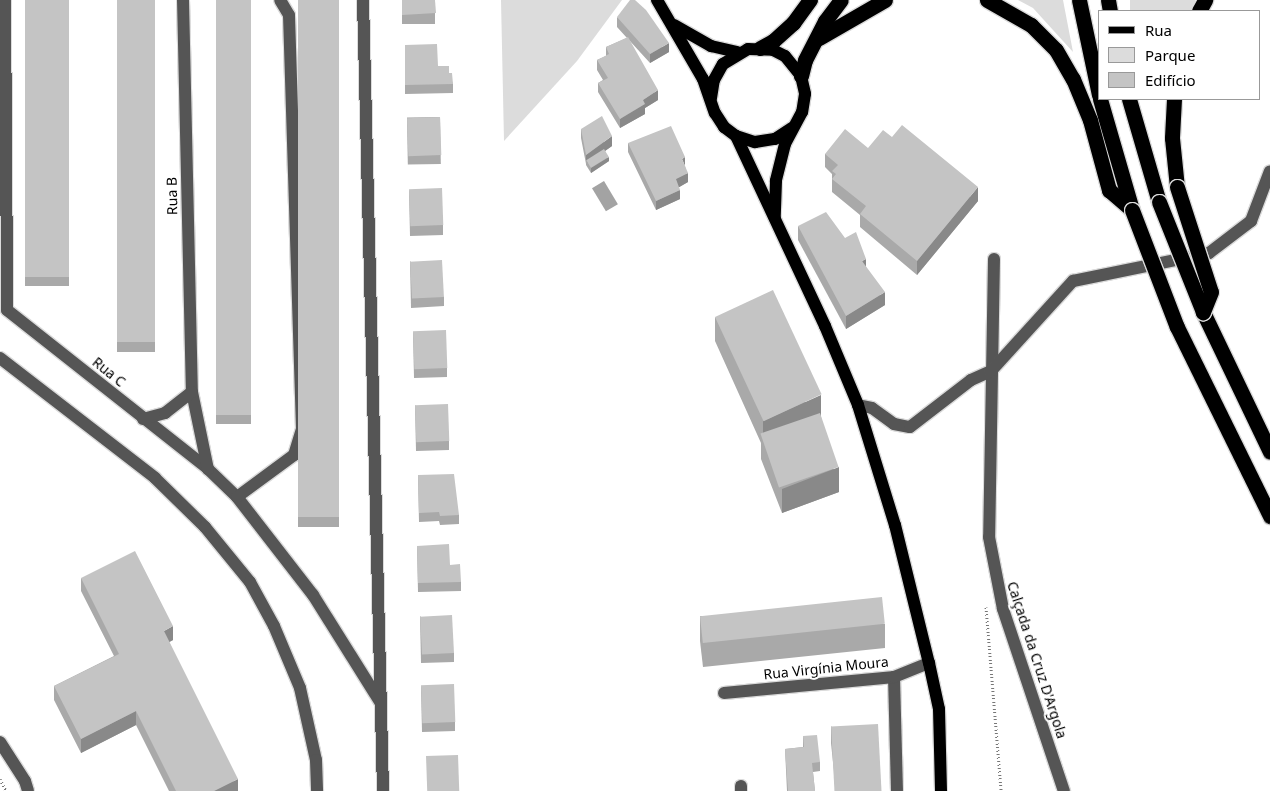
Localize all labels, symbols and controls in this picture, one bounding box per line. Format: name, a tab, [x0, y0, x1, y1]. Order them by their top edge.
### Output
legend	[1098, 10, 1260, 100]
text: Rua	[1145, 20, 1172, 40]
text: Parque	[1145, 45, 1195, 65]
text: Edifício	[1145, 70, 1196, 90]
street label: Rua B	[163, 177, 181, 215]
street label: Rua C	[89, 354, 129, 390]
street label: Calçada da Cruz D'Argola	[1004, 579, 1070, 741]
street label: Rua Virgínia Moura	[763, 653, 889, 683]

